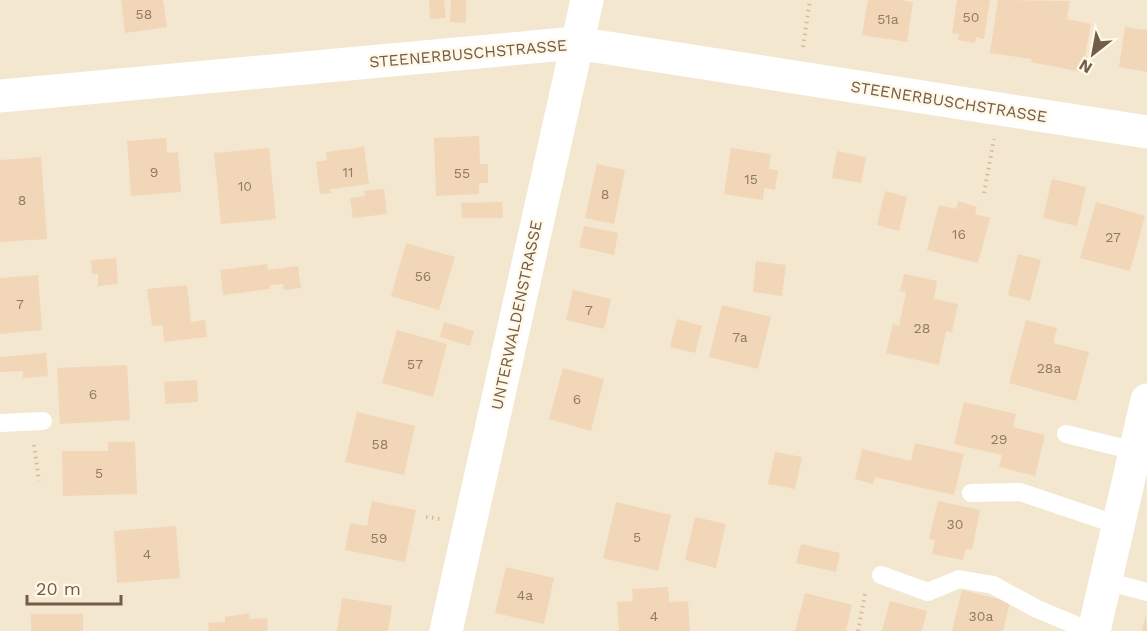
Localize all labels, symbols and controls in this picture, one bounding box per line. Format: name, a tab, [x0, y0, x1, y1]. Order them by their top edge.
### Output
house number: 58	[136, 6, 152, 22]
house number: 50	[963, 9, 979, 25]
house number: 51a	[877, 11, 899, 27]
north arrow	[1063, 24, 1123, 84]
street label: STEENERBUSCHSTRASSE	[368, 35, 568, 72]
text: N	[1076, 55, 1096, 78]
street label: STEENERBUSCHSTRASSE	[849, 77, 1048, 126]
house number: 9	[150, 164, 158, 180]
house number: 11	[343, 164, 353, 180]
house number: 55	[454, 165, 470, 181]
house number: 15	[744, 171, 758, 187]
house number: 10	[238, 178, 252, 194]
house number: 8	[601, 186, 609, 202]
house number: 8	[18, 192, 26, 208]
street label: UNTERWALDENSTRASSE	[487, 219, 546, 412]
house number: 16	[952, 226, 966, 242]
house number: 27	[1105, 229, 1121, 245]
house number: 56	[415, 268, 431, 284]
house number: 7	[16, 296, 24, 312]
house number: 7	[585, 302, 593, 318]
house number: 28	[914, 320, 930, 336]
house number: 7a	[732, 329, 748, 345]
house number: 57	[407, 356, 423, 372]
house number: 28a	[1037, 360, 1061, 376]
house number: 6	[89, 386, 97, 402]
house number: 6	[573, 391, 581, 407]
house number: 29	[991, 431, 1007, 447]
house number: 58	[372, 436, 388, 452]
house number: 5	[95, 465, 103, 481]
house number: 30	[947, 516, 963, 532]
house number: 5	[633, 529, 641, 545]
house number: 59	[371, 530, 387, 546]
house number: 4	[143, 546, 151, 562]
scale bar	[27, 568, 122, 606]
text: 20 m	[36, 578, 81, 599]
house number: 4a	[517, 587, 533, 603]
house number: 4	[650, 608, 658, 624]
house number: 30a	[969, 608, 993, 624]

